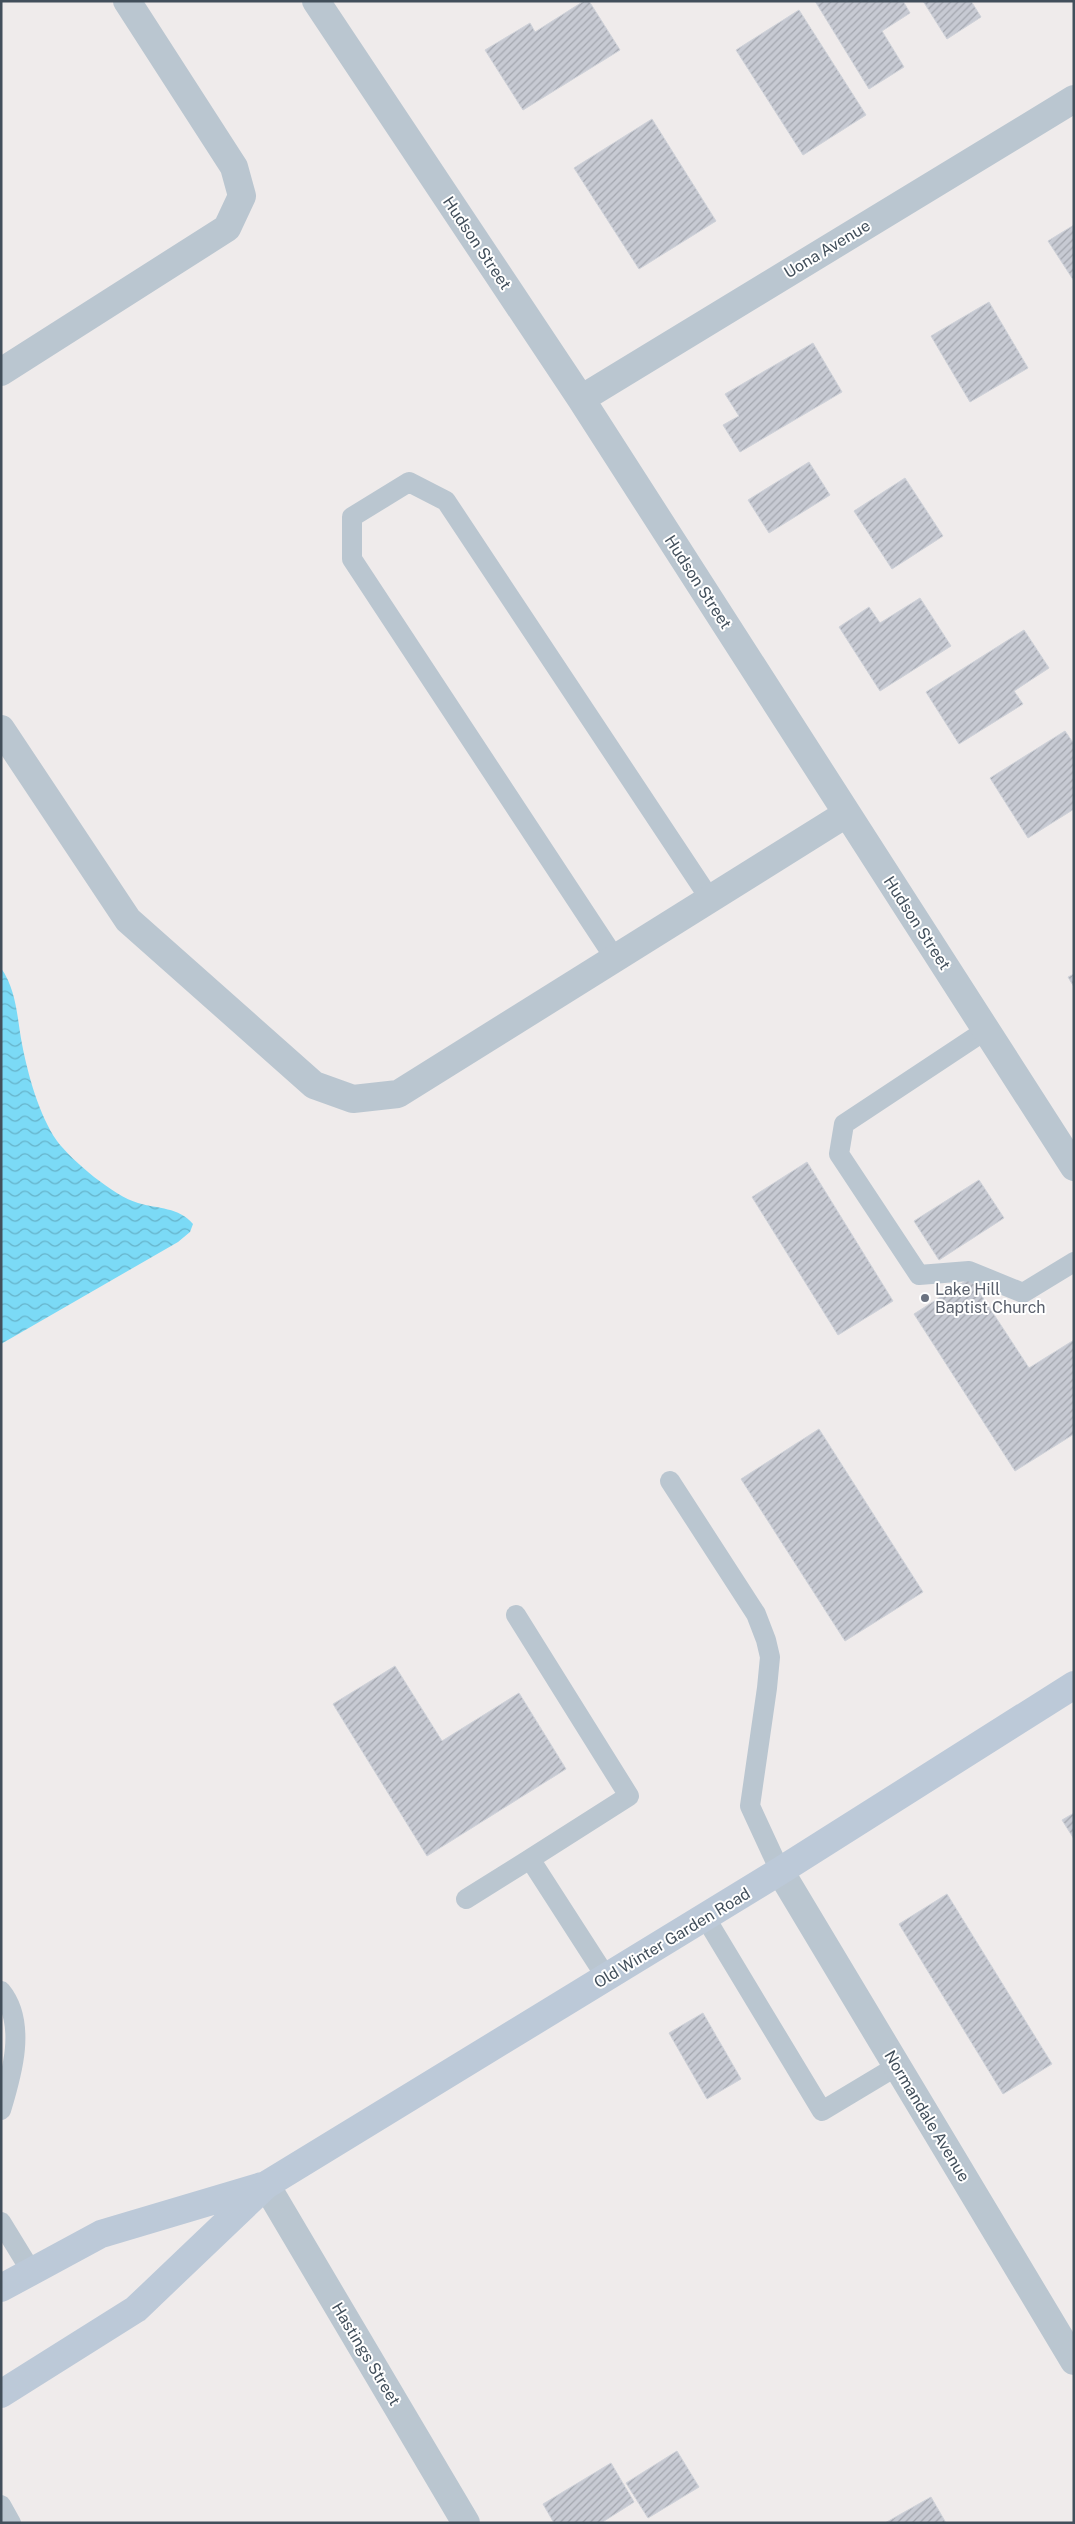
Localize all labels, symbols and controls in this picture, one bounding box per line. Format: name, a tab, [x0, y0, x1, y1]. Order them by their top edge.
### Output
street label: Hudson Street	[439, 193, 515, 293]
street label: Uona Avenue	[780, 216, 874, 282]
street label: Hudson Street	[661, 531, 735, 633]
street label: Hudson Street	[880, 872, 954, 974]
place label: Lake Hill Baptist Church	[935, 1280, 1046, 1317]
marker: Lake Hill Baptist Church	[919, 1292, 931, 1304]
street label: Old Winter Garden Road	[590, 1884, 754, 1992]
street label: Normandale Avenue	[880, 2047, 974, 2185]
street label: Hastings Street	[328, 2299, 404, 2409]

